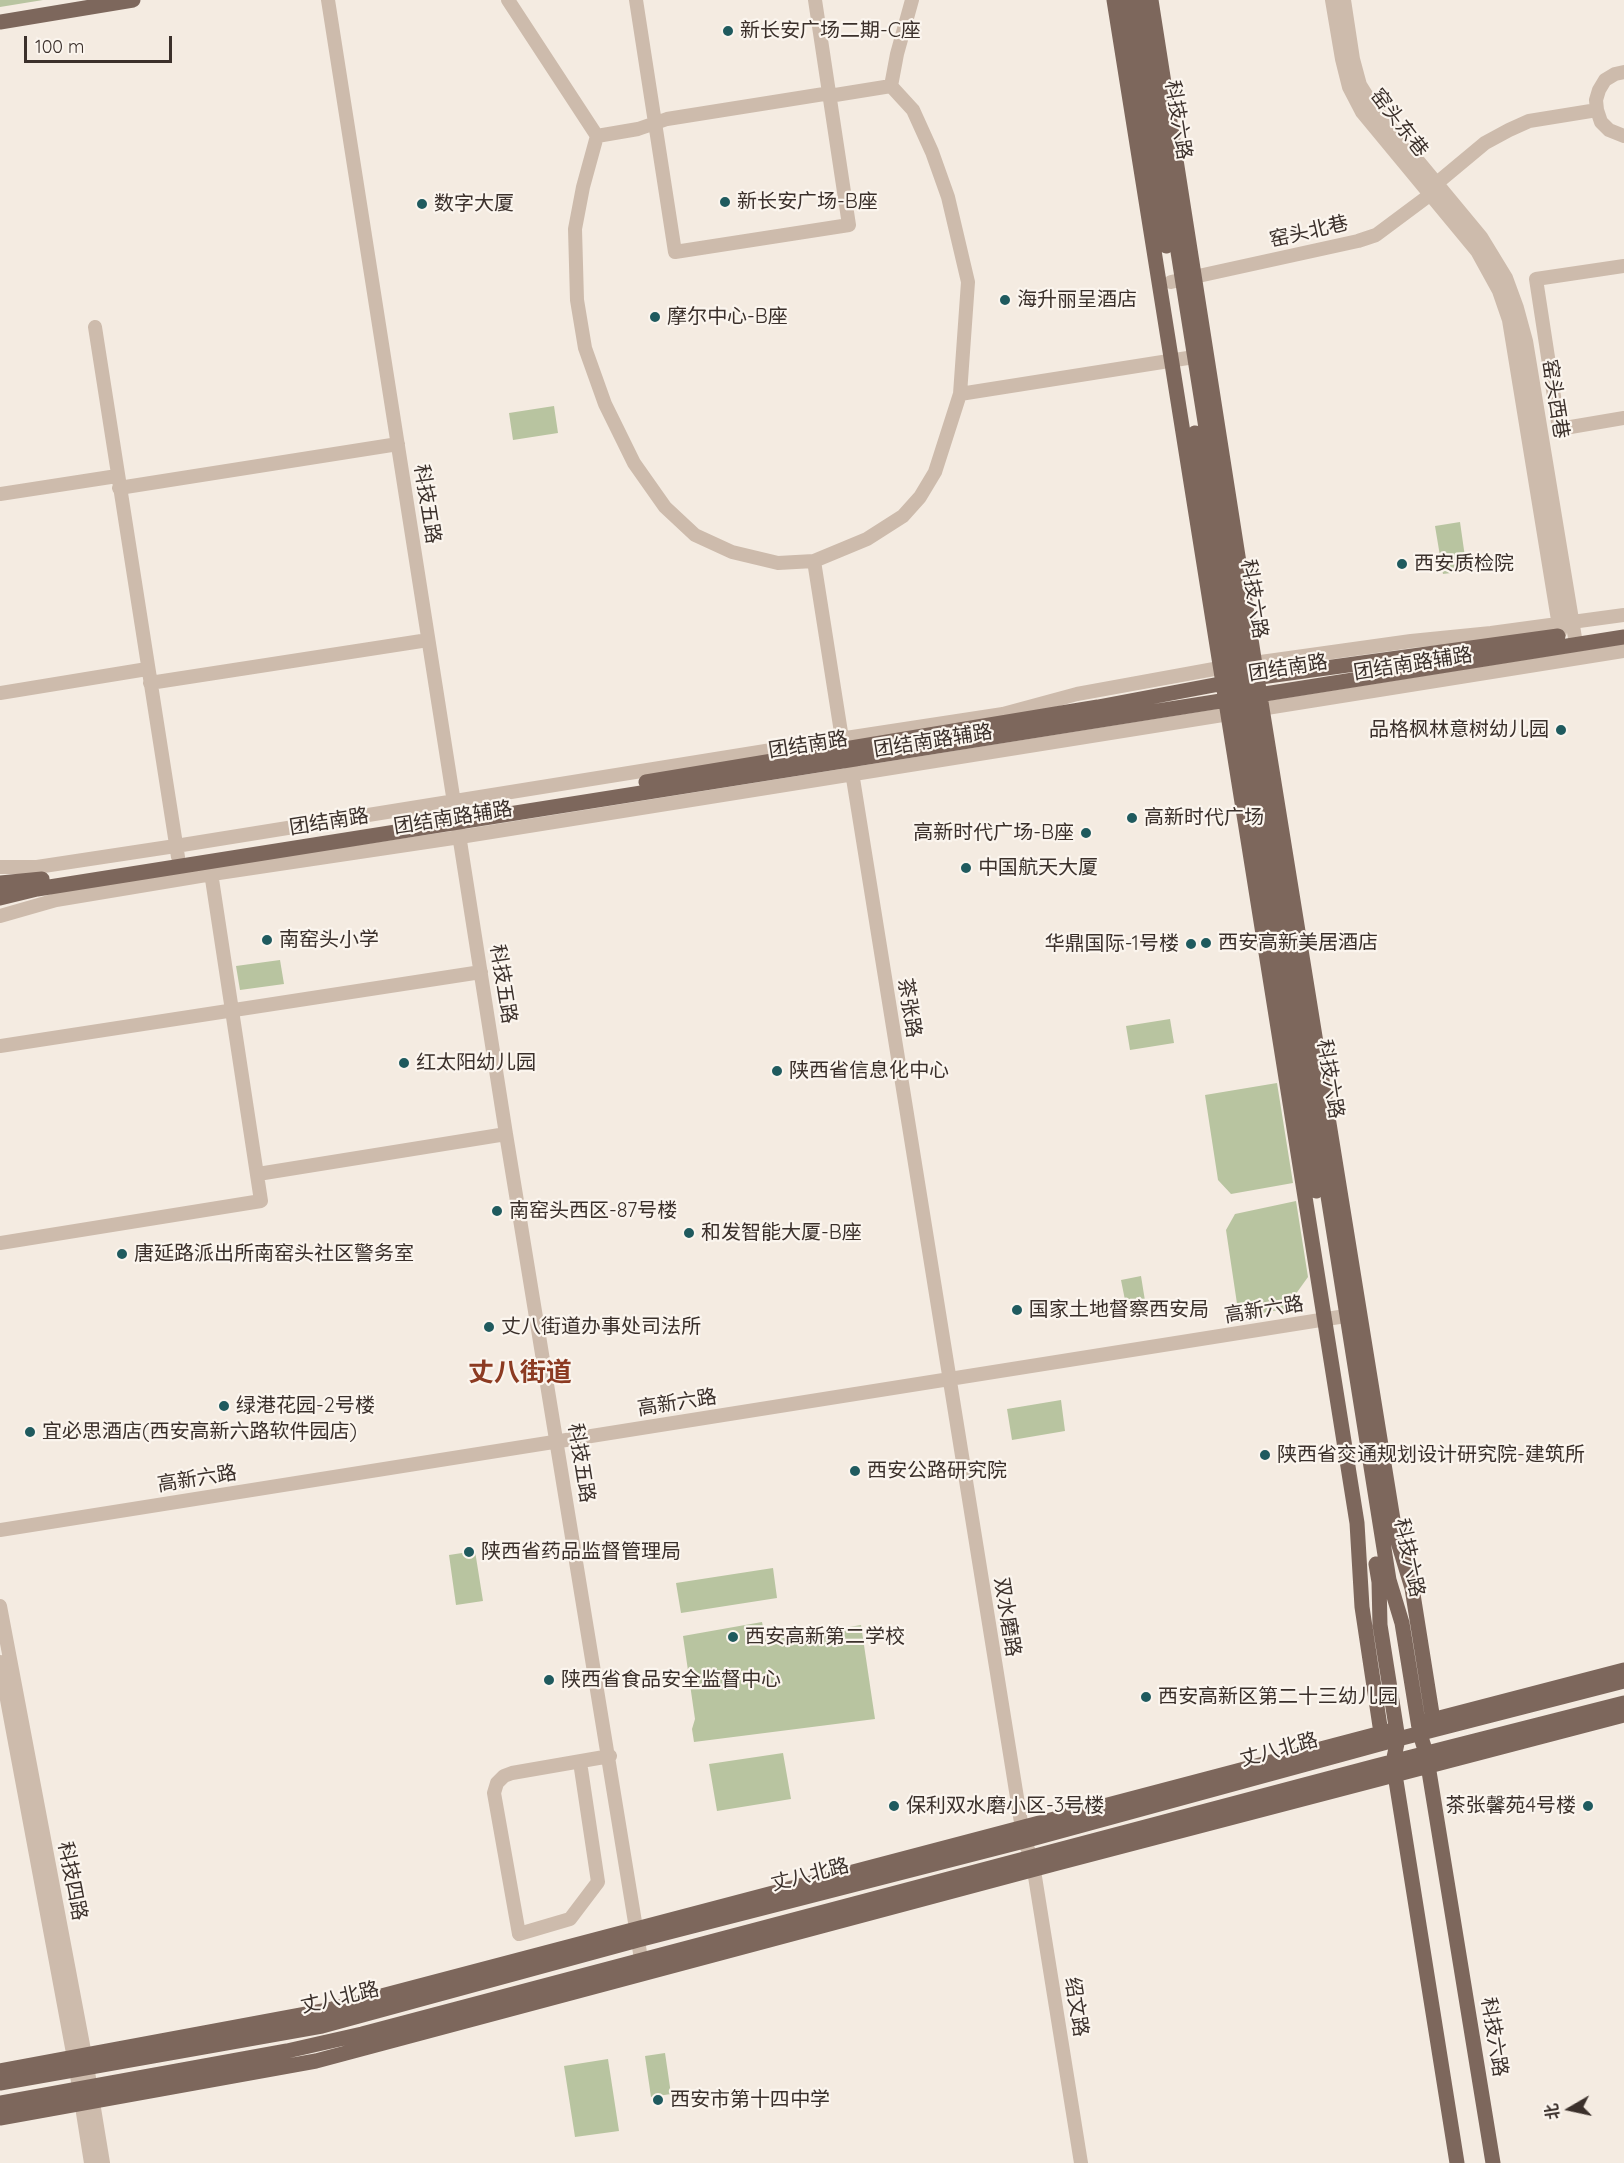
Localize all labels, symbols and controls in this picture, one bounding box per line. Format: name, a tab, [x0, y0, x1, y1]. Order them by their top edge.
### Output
place label: 新长安广场二期-C座	[740, 19, 921, 43]
scale bar	[27, 24, 176, 62]
marker: 新长安广场二期-C座	[721, 24, 735, 38]
text: 100 m	[35, 35, 84, 58]
street label: 科技六路	[1160, 79, 1196, 161]
street label: 窑头东巷	[1365, 84, 1433, 162]
place label: 新长安广场-B座	[737, 190, 878, 214]
place label: 数字大厦	[434, 192, 514, 216]
marker: 新长安广场-B座	[718, 195, 732, 209]
marker: 数字大厦	[415, 197, 429, 211]
street label: 窑头北巷	[1267, 211, 1351, 253]
place label: 海升丽呈酒店	[1017, 288, 1137, 312]
marker: 海升丽呈酒店	[998, 293, 1012, 307]
place label: 摩尔中心-B座	[667, 305, 788, 329]
marker: 摩尔中心-B座	[648, 310, 662, 324]
street label: 窑头西巷	[1537, 358, 1573, 440]
street label: 科技五路	[409, 463, 445, 545]
place label: 西安质检院	[1414, 552, 1514, 576]
marker: 西安质检院	[1395, 557, 1409, 571]
street label: 科技六路	[1236, 558, 1272, 640]
street label: 团结南路辅路	[1352, 643, 1474, 685]
street label: 团结南路	[1247, 650, 1329, 686]
place label: 品格枫林意树幼儿园	[1369, 718, 1549, 742]
street label: 团结南路辅路	[872, 720, 994, 762]
marker: 品格枫林意树幼儿园	[1554, 723, 1568, 737]
street label: 团结南路	[767, 727, 849, 763]
street label: 团结南路辅路	[392, 797, 514, 839]
street label: 团结南路	[288, 804, 370, 840]
place label: 高新时代广场	[1144, 806, 1264, 830]
marker: 高新时代广场	[1125, 811, 1139, 825]
place label: 高新时代广场-B座	[913, 821, 1074, 845]
marker: 高新时代广场-B座	[1079, 826, 1093, 840]
place label: 中国航天大厦	[978, 856, 1098, 880]
marker: 中国航天大厦	[959, 861, 973, 875]
place label: 南窑头小学	[279, 928, 379, 952]
place label: 西安高新美居酒店	[1218, 931, 1378, 955]
place label: 华鼎国际-1号楼	[1045, 932, 1179, 956]
marker: 南窑头小学	[260, 933, 274, 947]
marker: 西安高新美居酒店	[1199, 936, 1213, 950]
marker: 华鼎国际-1号楼	[1184, 937, 1198, 951]
street label: 科技五路	[485, 943, 521, 1025]
street label: 茶张路	[892, 976, 926, 1040]
street label: 科技六路	[1312, 1038, 1348, 1120]
place label: 红太阳幼儿园	[416, 1051, 536, 1075]
marker: 红太阳幼儿园	[397, 1056, 411, 1070]
place label: 陕西省信息化中心	[789, 1059, 949, 1083]
marker: 陕西省信息化中心	[770, 1064, 784, 1078]
place label: 南窑头西区-87号楼	[509, 1199, 677, 1223]
marker: 南窑头西区-87号楼	[490, 1204, 504, 1218]
place label: 和发智能大厦-B座	[701, 1221, 862, 1245]
marker: 和发智能大厦-B座	[682, 1226, 696, 1240]
place label: 唐延路派出所南窑头社区警务室	[134, 1242, 414, 1266]
marker: 唐延路派出所南窑头社区警务室	[115, 1247, 129, 1261]
street label: 高新六路	[1223, 1292, 1305, 1328]
place label: 国家土地督察西安局	[1029, 1298, 1209, 1322]
marker: 国家土地督察西安局	[1010, 1303, 1024, 1317]
place label: 丈八街道办事处司法所	[501, 1315, 701, 1339]
marker: 丈八街道办事处司法所	[482, 1320, 496, 1334]
district label: 丈八街道	[468, 1357, 572, 1389]
street label: 高新六路	[636, 1385, 718, 1421]
place label: 绿港花园-2号楼	[236, 1394, 375, 1418]
marker: 绿港花园-2号楼	[217, 1399, 231, 1413]
place label: 宜必思酒店(西安高新六路软件园店)	[42, 1420, 357, 1444]
street label: 科技五路	[563, 1422, 599, 1504]
marker: 宜必思酒店(西安高新六路软件园店)	[23, 1425, 37, 1439]
place label: 陕西省交通规划设计研究院-建筑所	[1277, 1443, 1585, 1467]
marker: 陕西省交通规划设计研究院-建筑所	[1258, 1448, 1272, 1462]
place label: 西安公路研究院	[867, 1459, 1007, 1483]
street label: 高新六路	[156, 1461, 238, 1497]
marker: 西安公路研究院	[848, 1464, 862, 1478]
street label: 科技六路	[1389, 1516, 1429, 1600]
place label: 陕西省药品监督管理局	[481, 1540, 681, 1564]
marker: 陕西省药品监督管理局	[462, 1545, 476, 1559]
street label: 双水磨路	[989, 1576, 1025, 1658]
place label: 西安高新第二学校	[745, 1625, 905, 1649]
marker: 西安高新第二学校	[726, 1630, 740, 1644]
place label: 陕西省食品安全监督中心	[561, 1668, 781, 1692]
marker: 陕西省食品安全监督中心	[542, 1673, 556, 1687]
place label: 西安高新区第二十三幼儿园	[1158, 1685, 1398, 1709]
marker: 西安高新区第二十三幼儿园	[1139, 1690, 1153, 1704]
street label: 丈八北路	[1237, 1728, 1321, 1772]
place label: 保利双水磨小区-3号楼	[906, 1794, 1104, 1818]
place label: 茶张馨苑4号楼	[1445, 1794, 1576, 1818]
marker: 保利双水磨小区-3号楼	[887, 1799, 901, 1813]
marker: 茶张馨苑4号楼	[1581, 1799, 1595, 1813]
street label: 科技四路	[53, 1839, 91, 1923]
street label: 丈八北路	[768, 1854, 852, 1896]
street label: 绍文路	[1059, 1975, 1093, 2039]
street label: 丈八北路	[298, 1977, 382, 2019]
street label: 科技六路	[1476, 1996, 1512, 2078]
north arrow	[1540, 2079, 1600, 2139]
place label: 西安市第十四中学	[670, 2088, 830, 2112]
marker: 西安市第十四中学	[651, 2093, 665, 2107]
text: 北	[1541, 2102, 1563, 2121]

